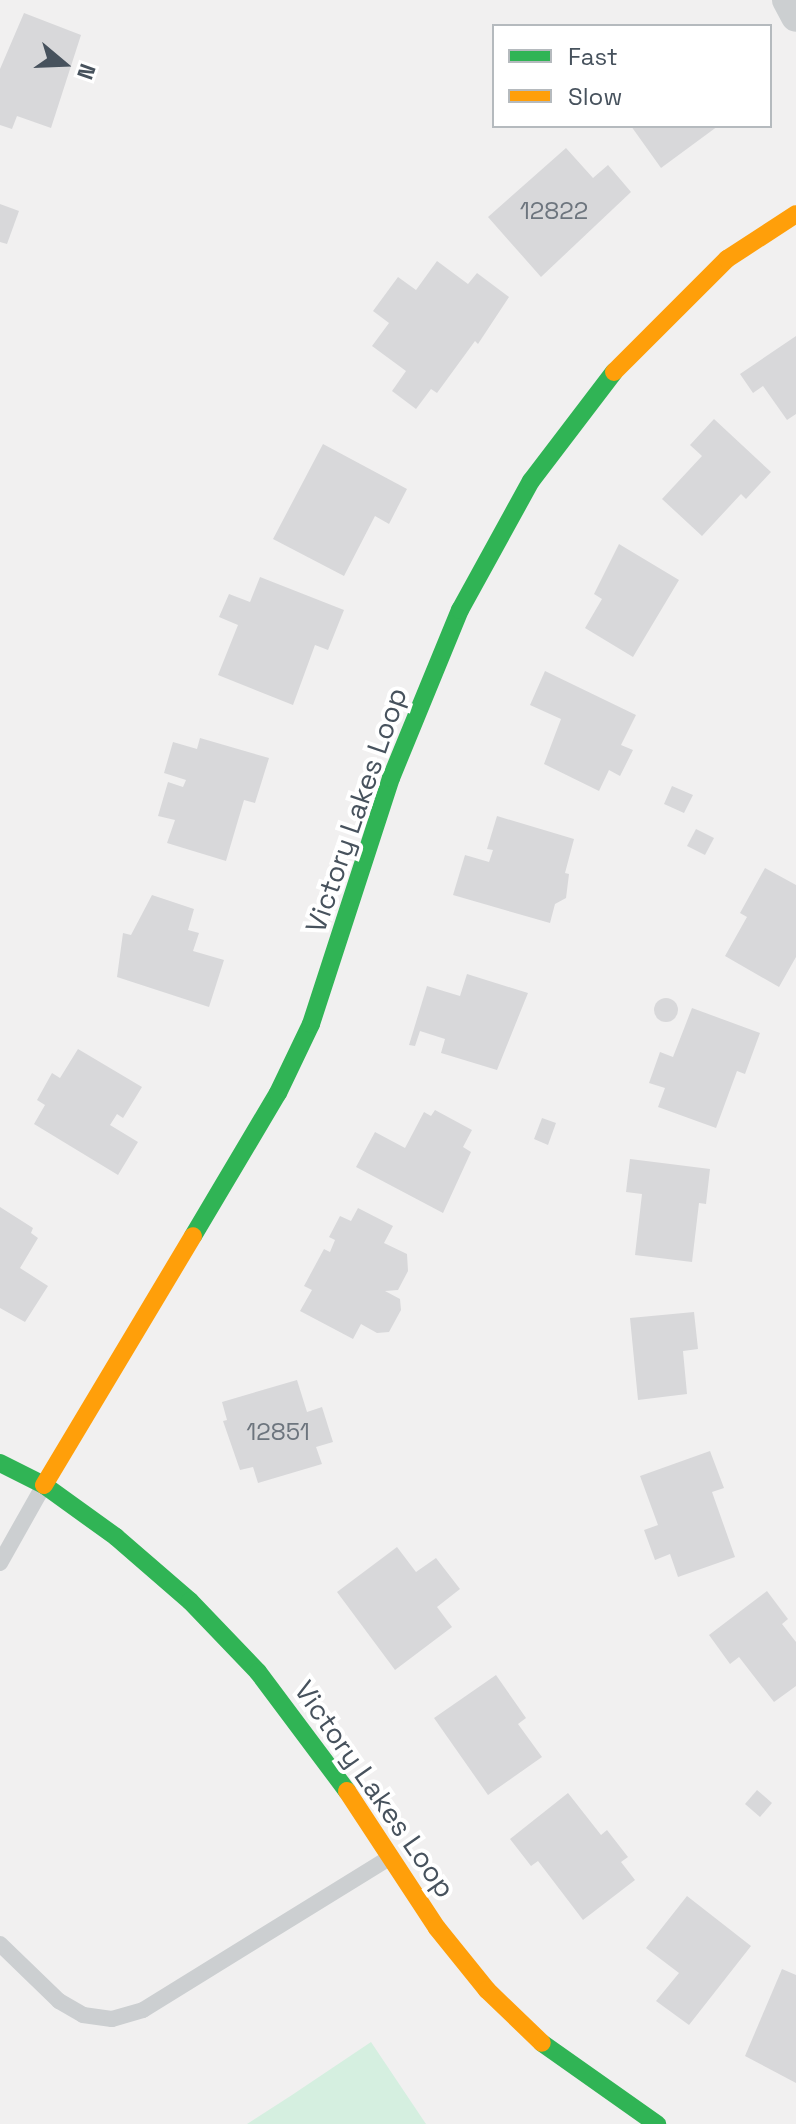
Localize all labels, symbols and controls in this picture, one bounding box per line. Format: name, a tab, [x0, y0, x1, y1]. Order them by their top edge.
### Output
north arrow	[24, 24, 104, 104]
legend	[492, 24, 772, 128]
text: Fast	[568, 41, 618, 72]
text: N	[71, 60, 102, 83]
text: Slow	[568, 81, 622, 112]
house number: 12822	[520, 197, 588, 225]
street label: Victory Lakes Loop	[298, 683, 414, 937]
house number: 12851	[246, 1418, 310, 1446]
street label: Victory Lakes Loop	[288, 1674, 462, 1904]

